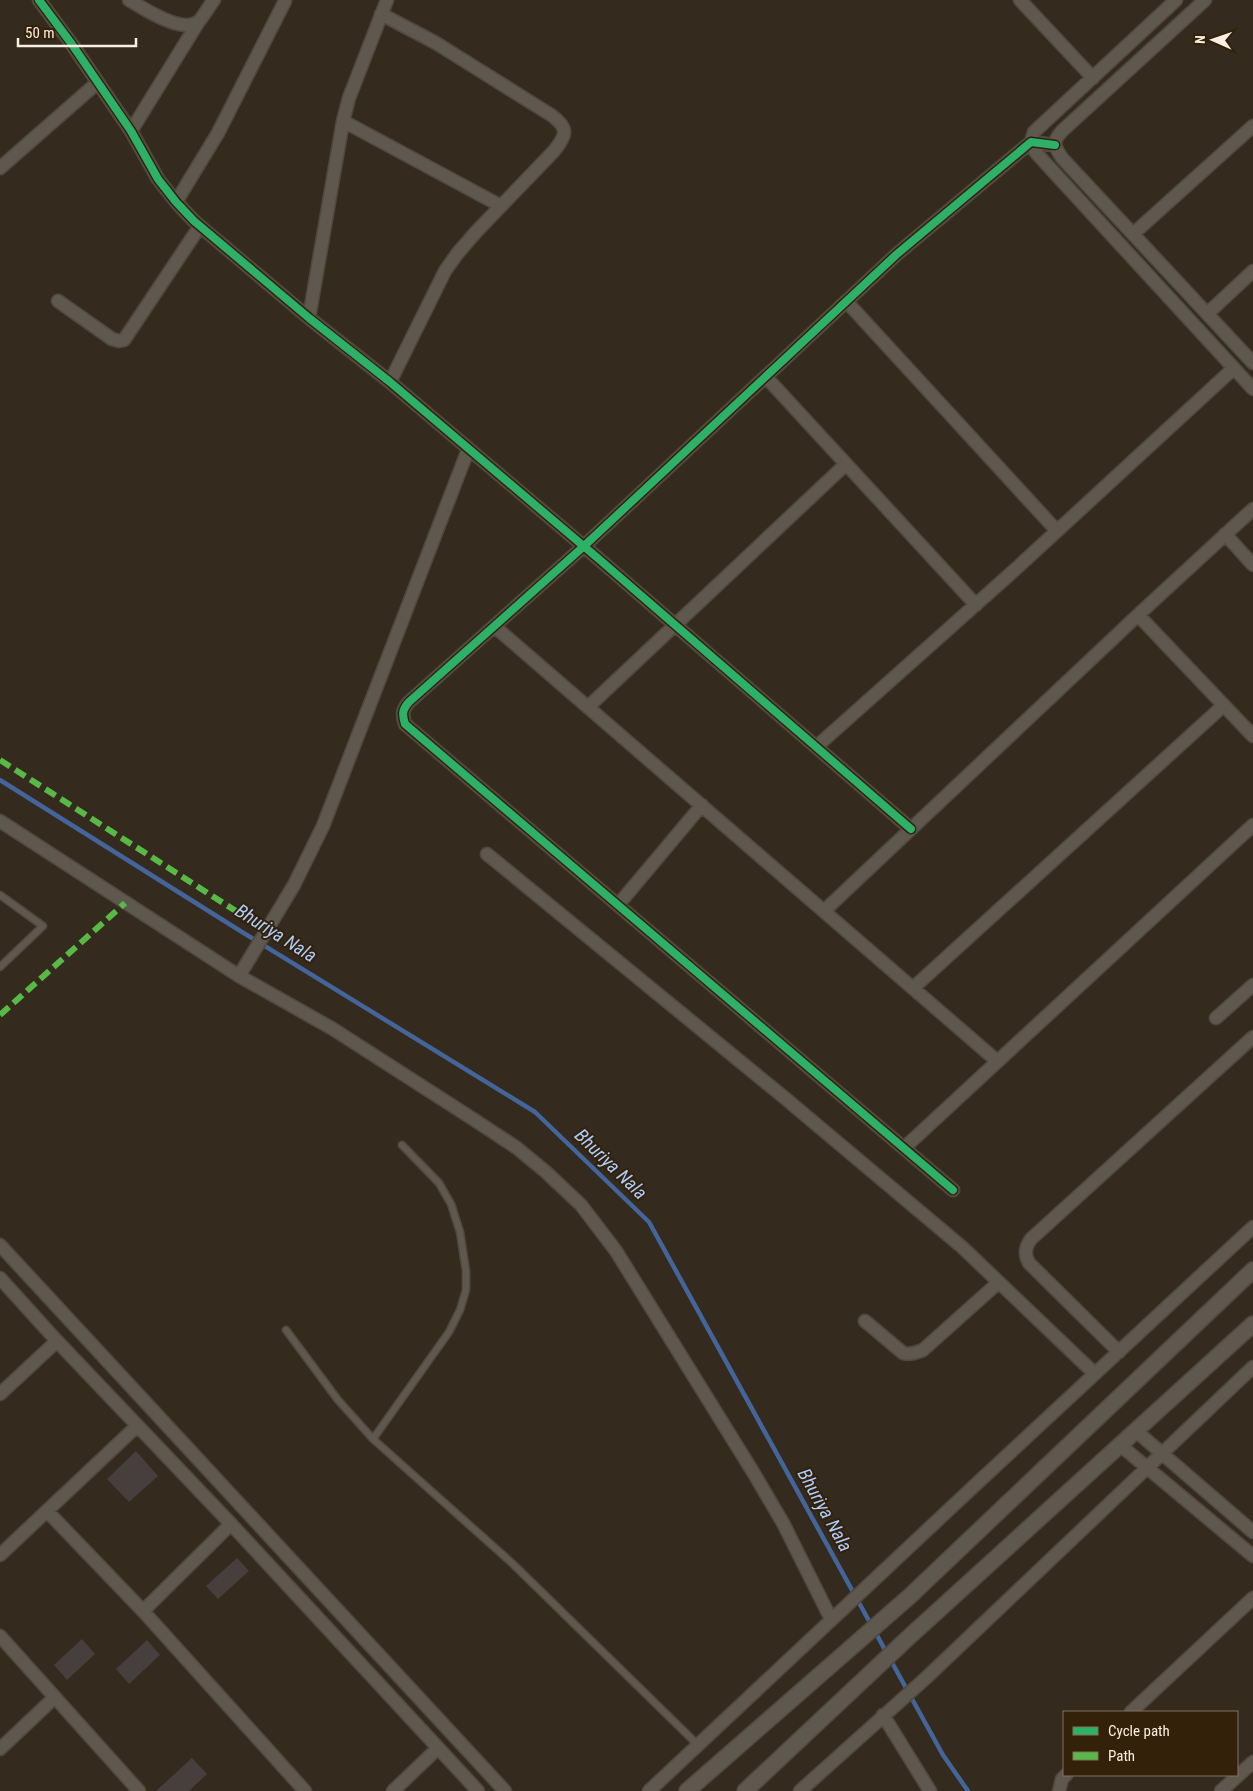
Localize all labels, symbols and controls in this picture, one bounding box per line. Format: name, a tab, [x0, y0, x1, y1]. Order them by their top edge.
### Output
scale bar	[18, 15, 135, 47]
north arrow	[1188, 15, 1238, 65]
text: 50 m	[25, 24, 55, 42]
text: N	[1192, 35, 1208, 44]
water label: Bhuriya Nala	[231, 899, 321, 967]
water label: Bhuriya Nala	[570, 1124, 652, 1204]
water label: Bhuriya Nala	[793, 1464, 857, 1556]
legend	[1063, 1711, 1238, 1776]
text: Cycle path	[1108, 1722, 1170, 1740]
text: Path	[1108, 1747, 1135, 1765]

